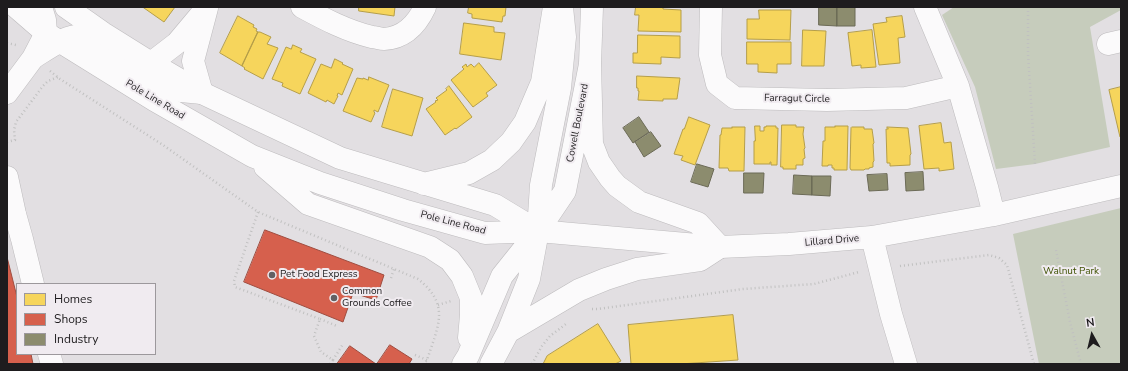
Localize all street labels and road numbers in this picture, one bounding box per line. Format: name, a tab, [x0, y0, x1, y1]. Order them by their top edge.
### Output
street label: Pole Line Road	[123, 78, 187, 122]
street label: Cowell Boulevard	[564, 83, 592, 163]
street label: Farragut Circle	[764, 92, 830, 106]
street label: Pole Line Road	[419, 209, 487, 237]
street label: Lillard Drive	[804, 233, 860, 249]

